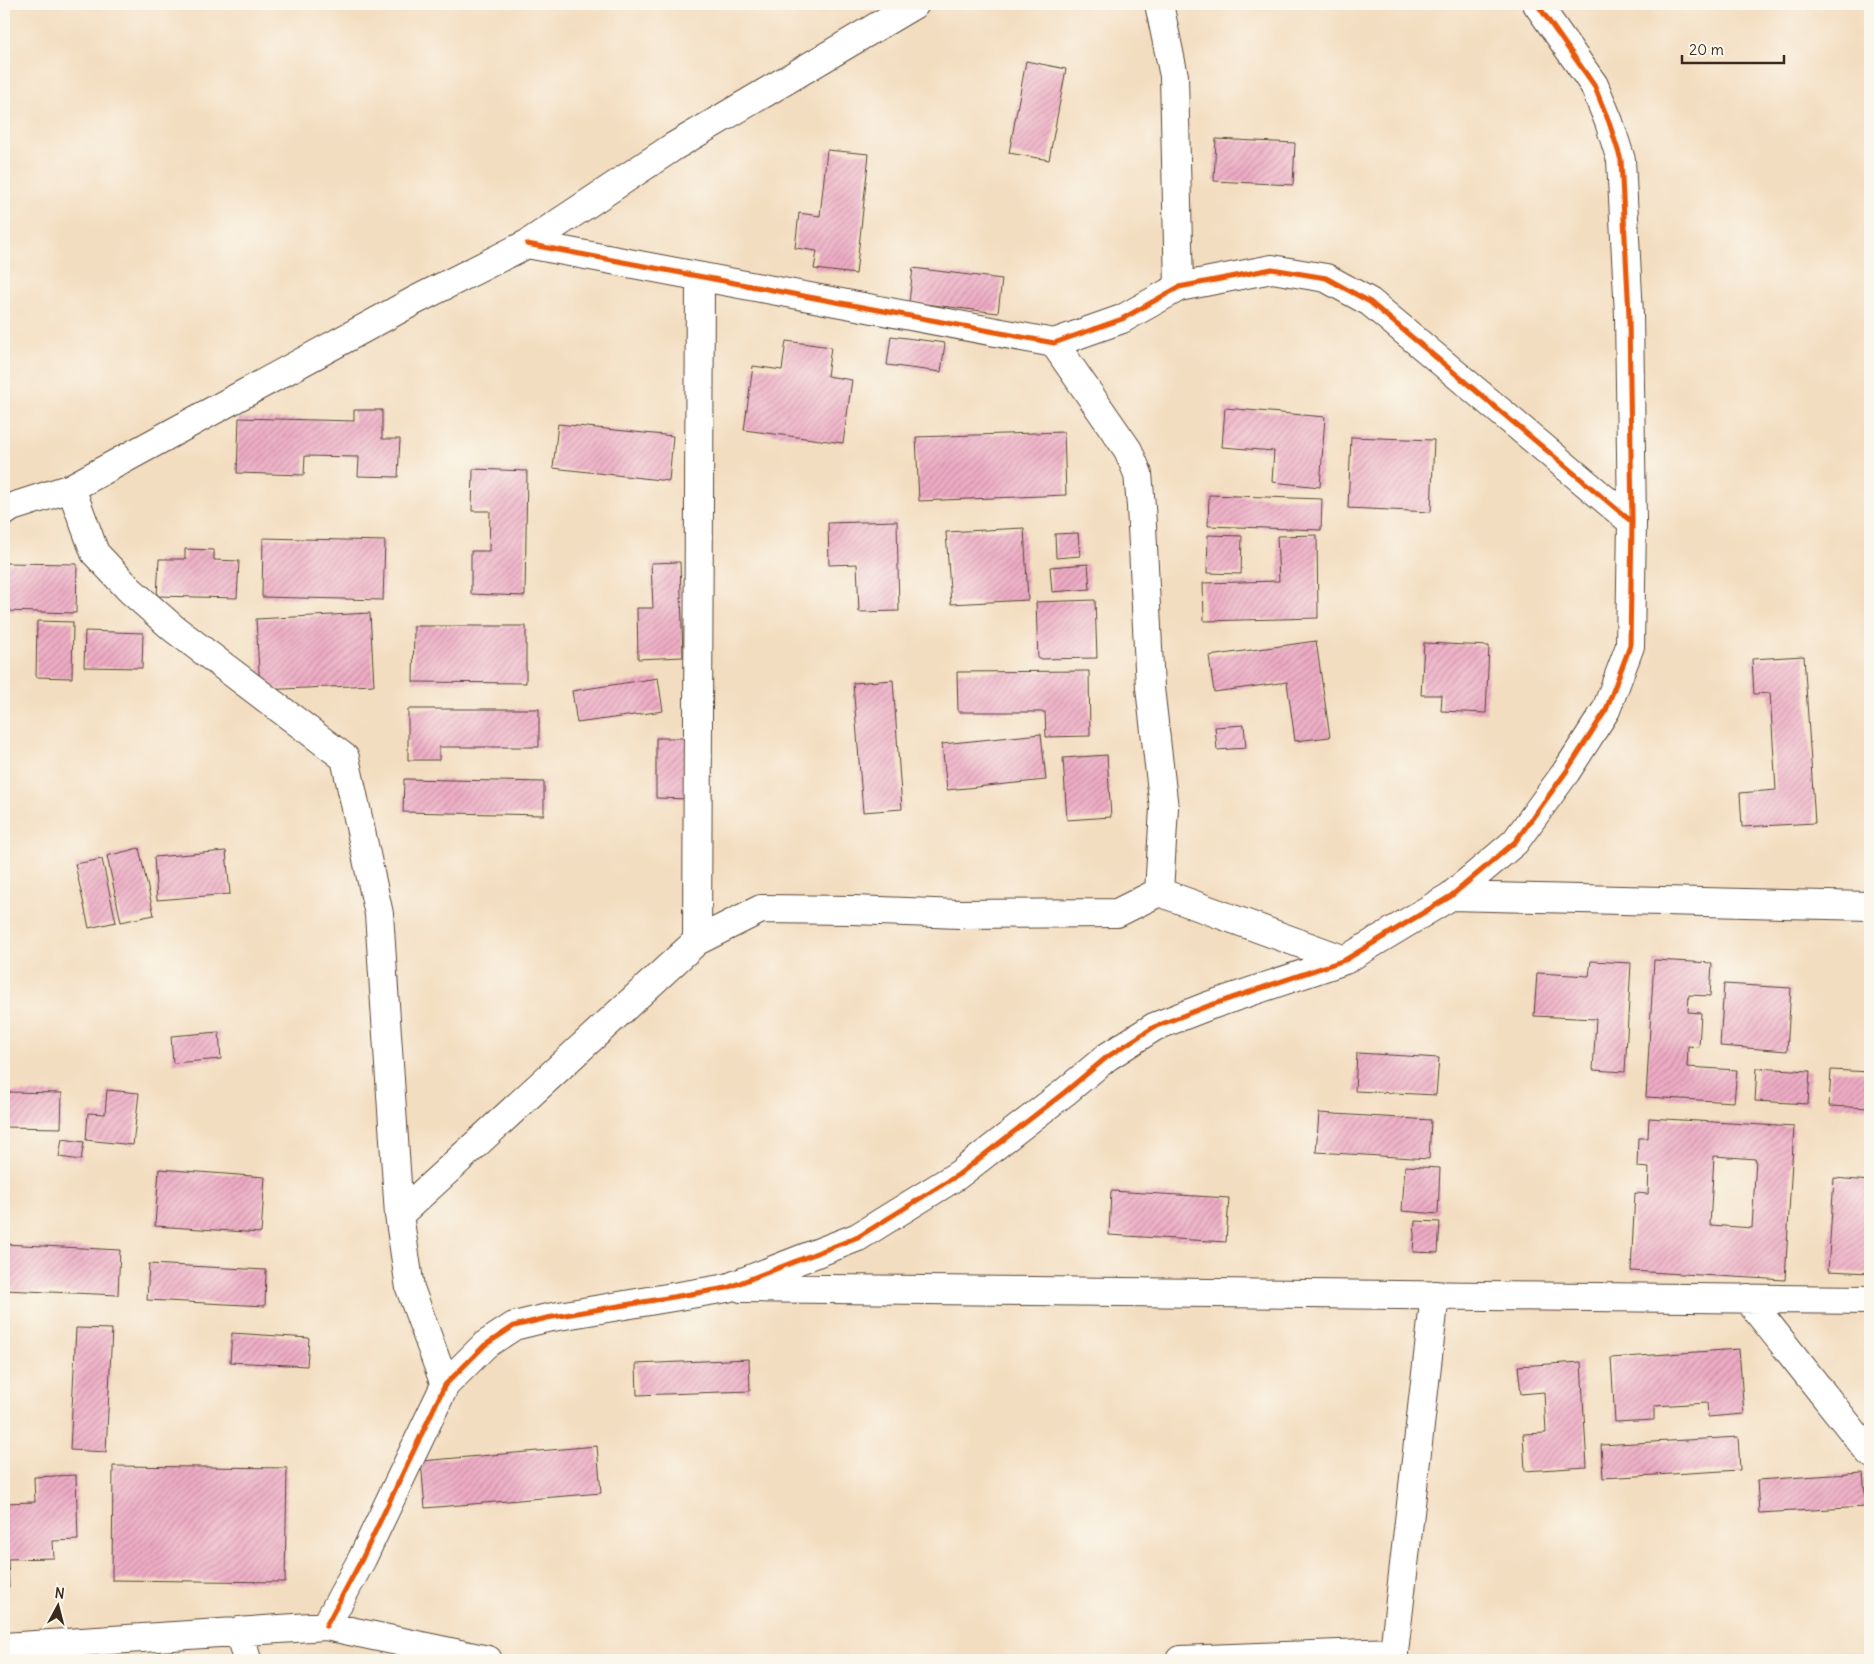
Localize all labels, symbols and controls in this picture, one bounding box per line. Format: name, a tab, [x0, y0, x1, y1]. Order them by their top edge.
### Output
scale bar	[1682, 32, 1784, 64]
text: 20 m	[1689, 40, 1724, 59]
north arrow	[32, 1582, 82, 1632]
text: N	[54, 1584, 65, 1603]

